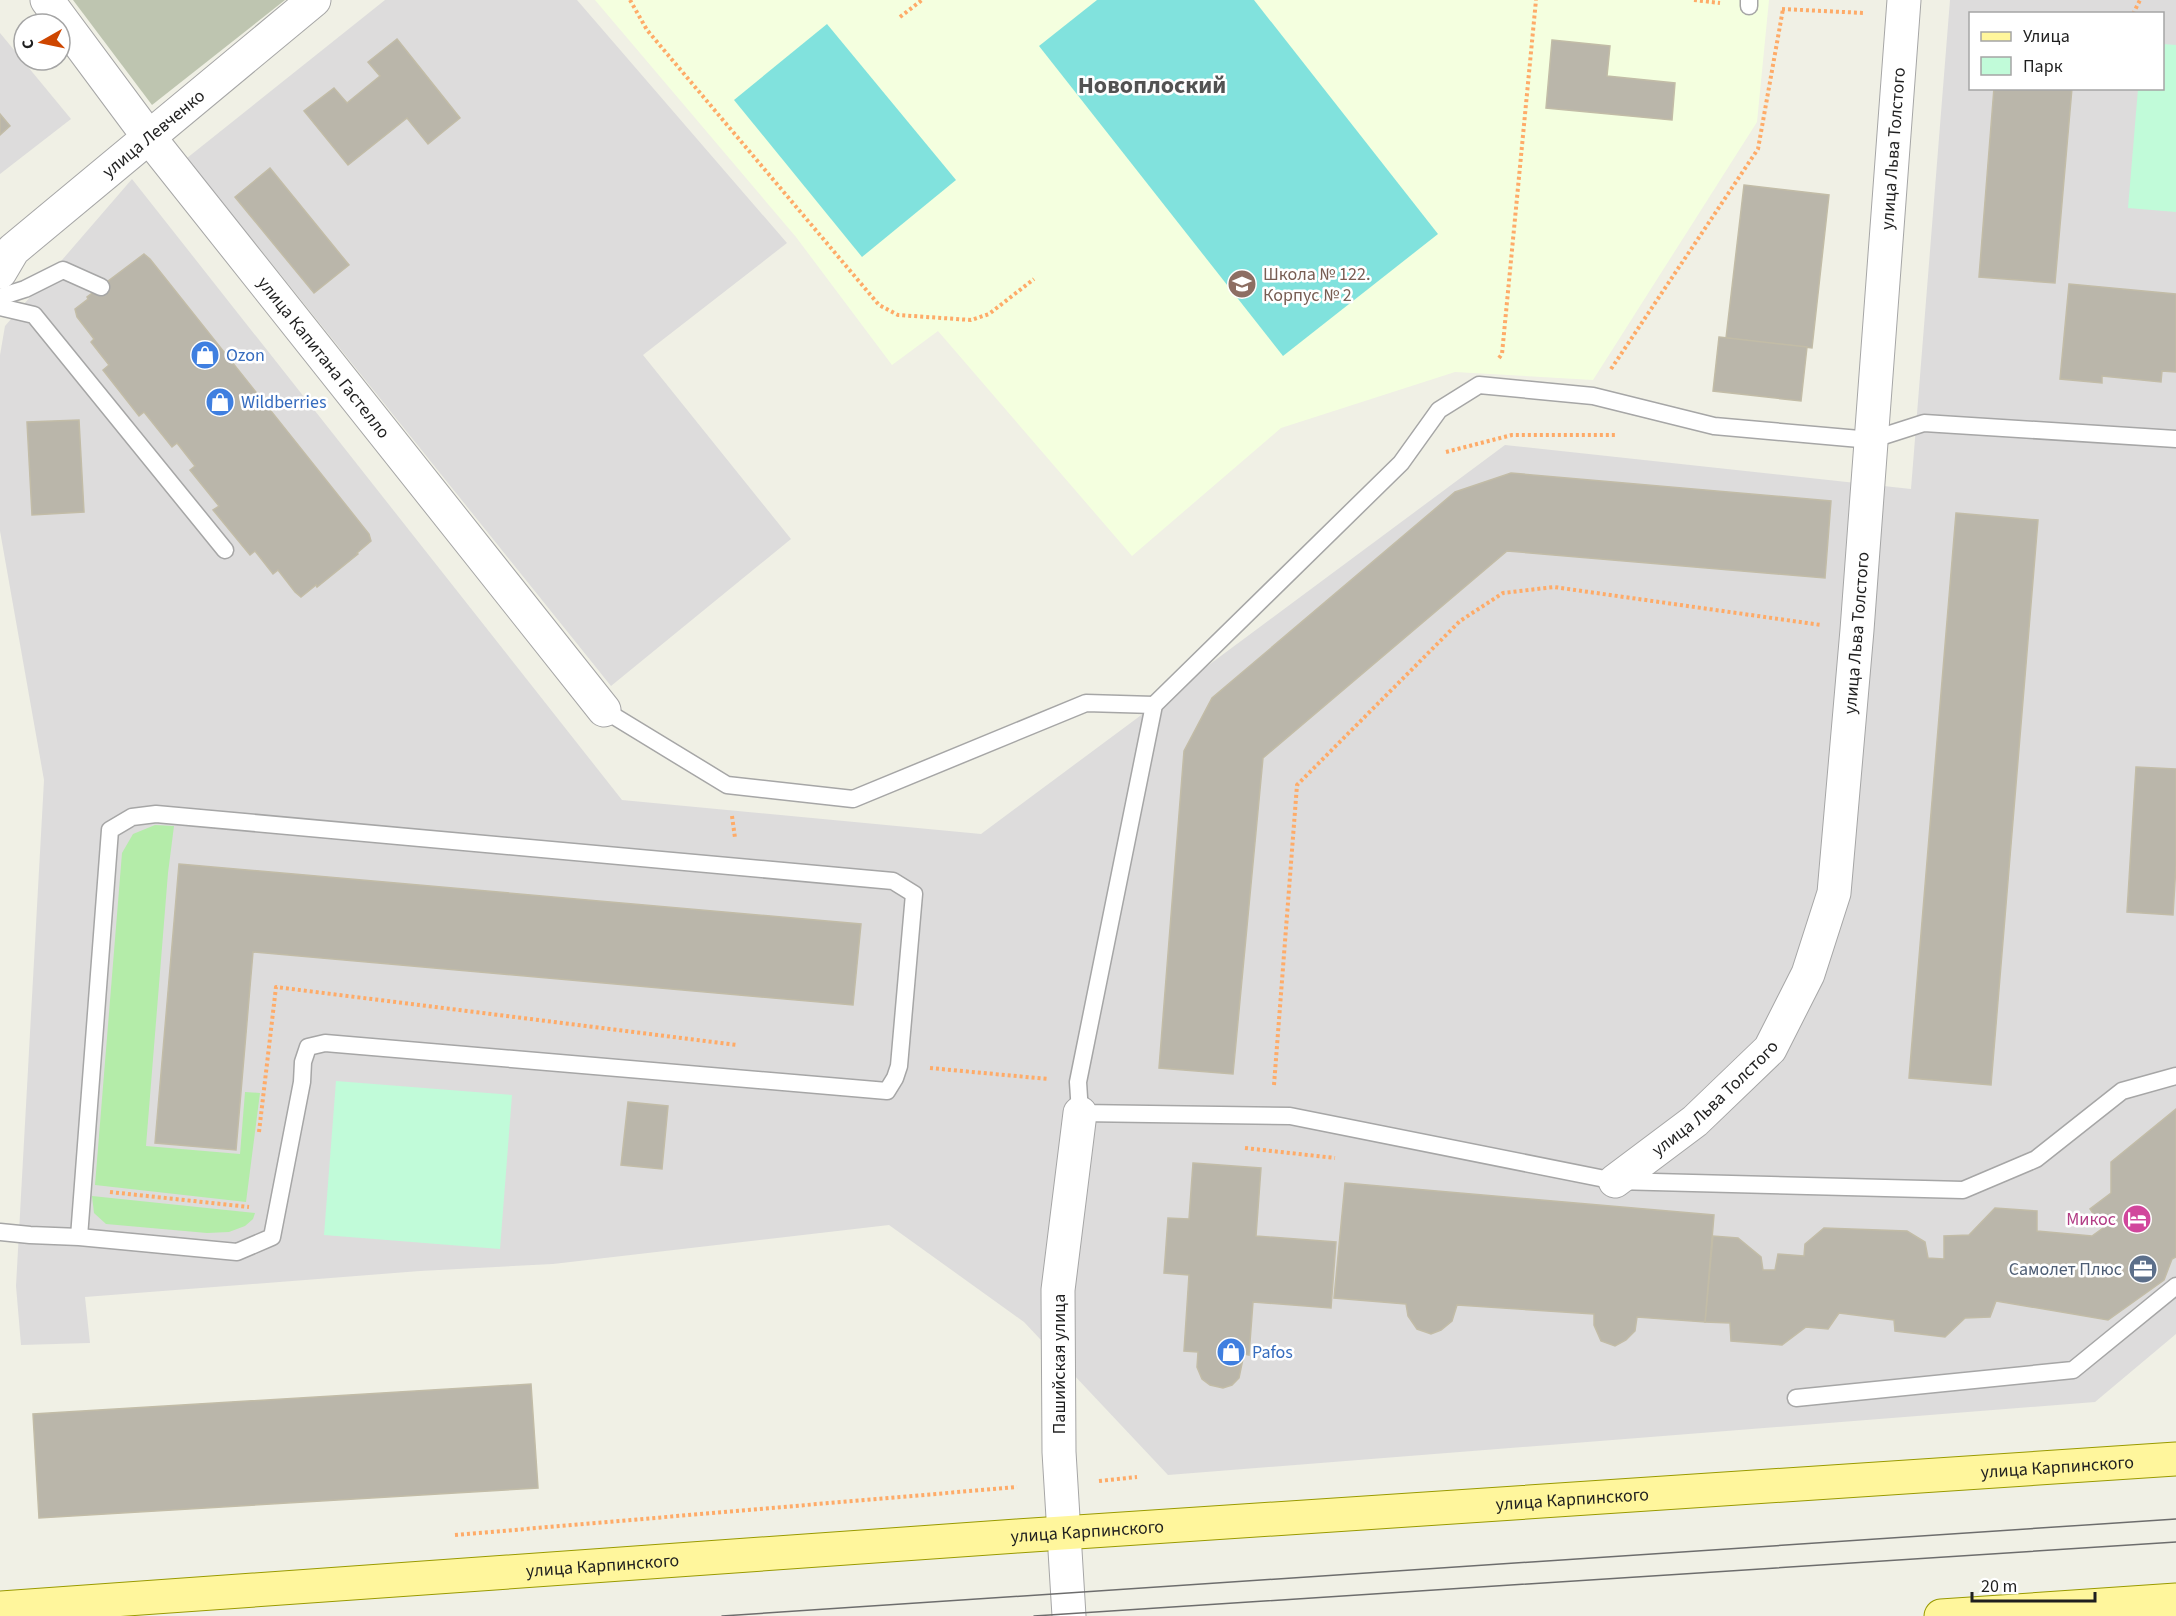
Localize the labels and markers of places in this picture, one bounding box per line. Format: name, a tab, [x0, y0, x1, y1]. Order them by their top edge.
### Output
place label: Школа № 122. Корпус № 2	[1263, 262, 1370, 308]
school or university icon: Школа № 122. Корпус № 2	[1226, 268, 1258, 300]
shop icon: Ozon	[189, 339, 221, 371]
place label: Ozon	[226, 343, 265, 368]
shop icon: Wildberries	[204, 386, 236, 418]
place label: Wildberries	[241, 390, 326, 415]
hotel icon: Микос	[2121, 1203, 2153, 1235]
place label: Микос	[2066, 1207, 2116, 1232]
office icon: Самолет Плюс	[2127, 1253, 2159, 1285]
place label: Самолет Плюс	[2009, 1257, 2122, 1282]
shop icon: Pafos	[1215, 1336, 1247, 1368]
place label: Pafos	[1252, 1340, 1293, 1365]

